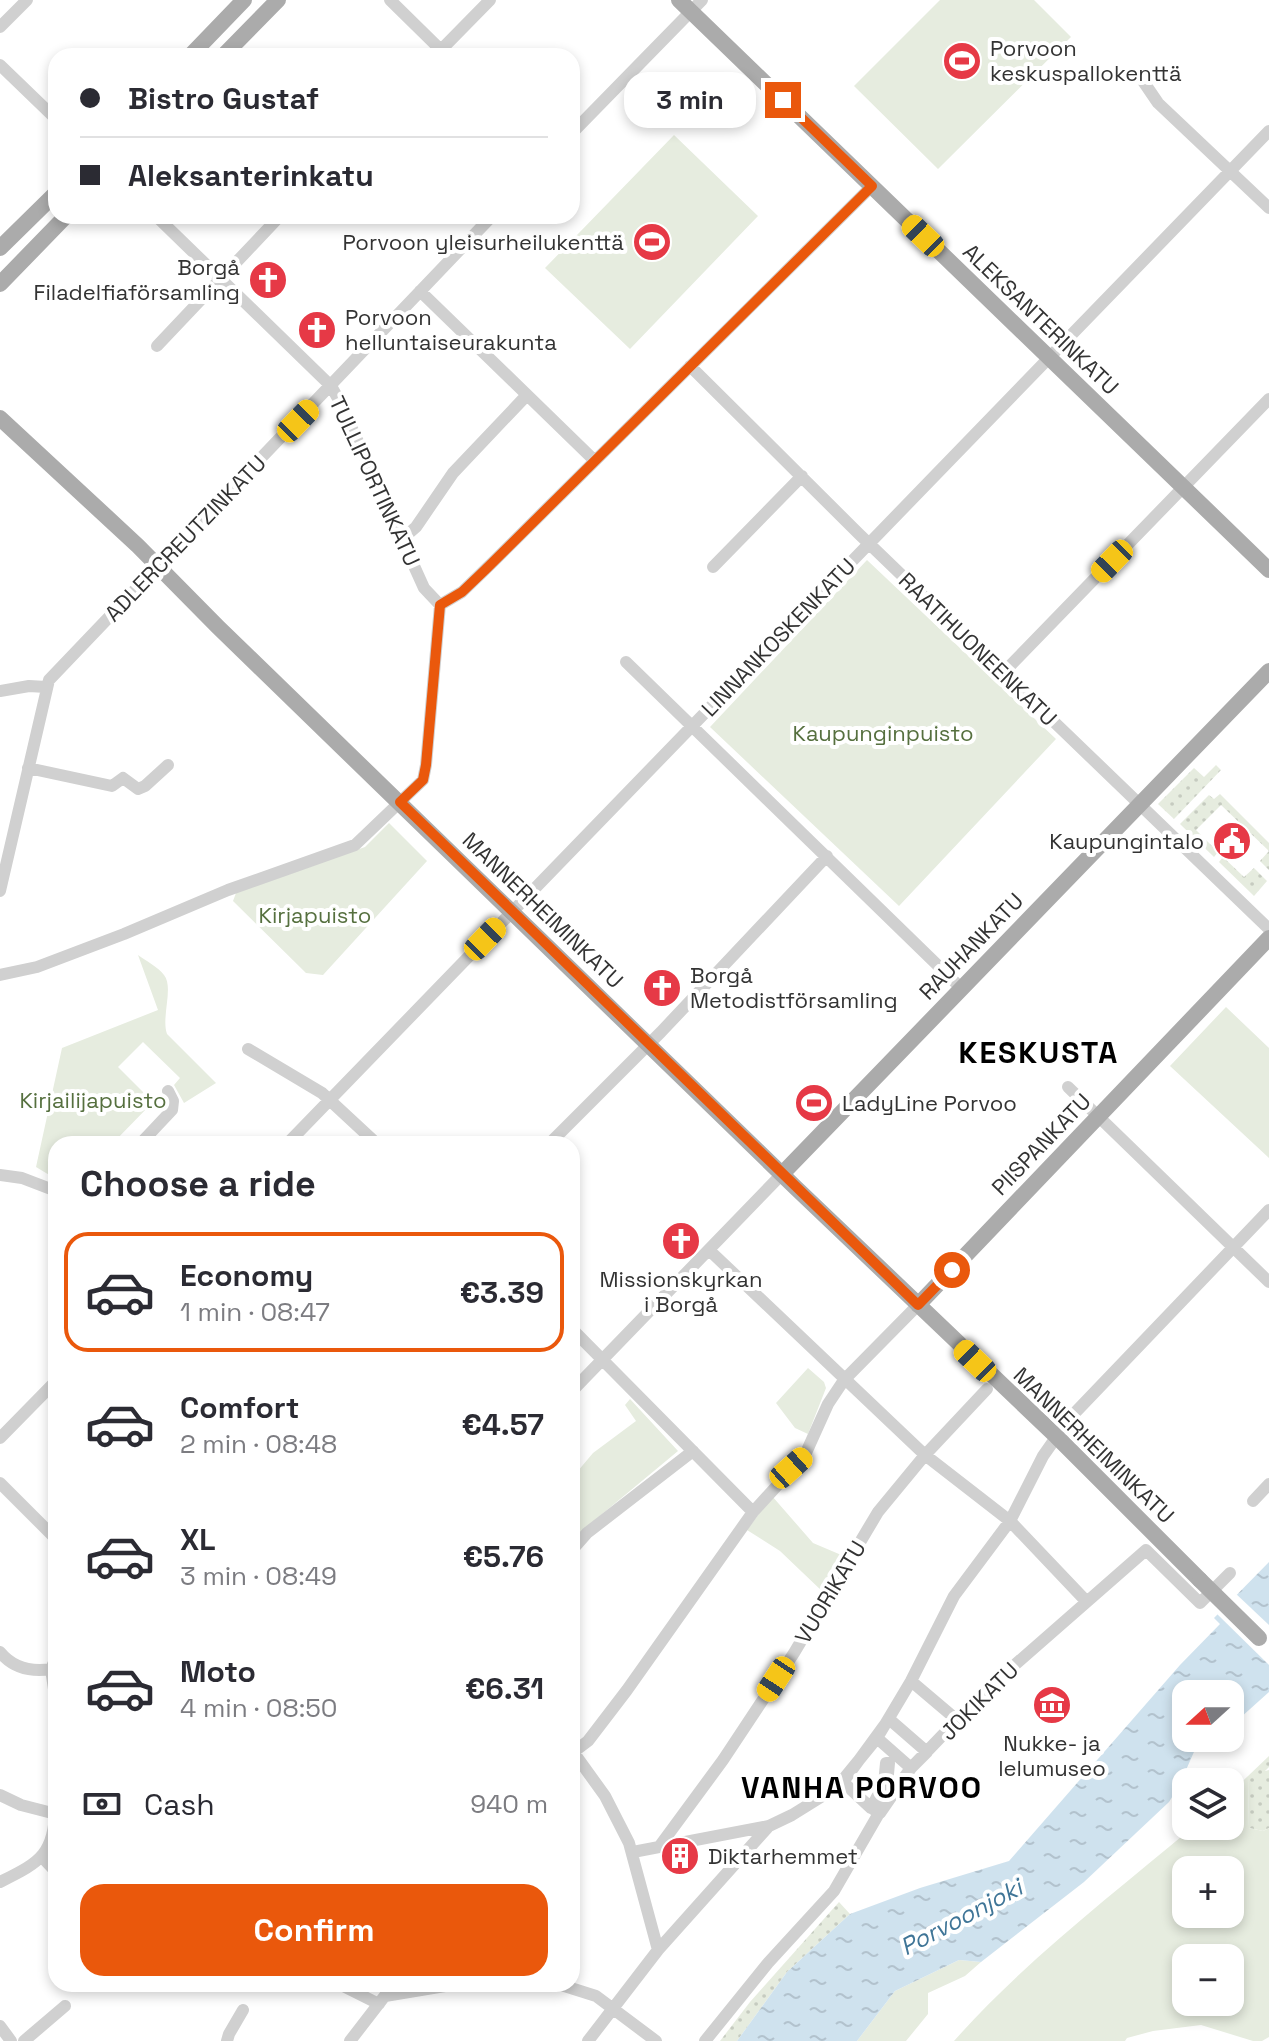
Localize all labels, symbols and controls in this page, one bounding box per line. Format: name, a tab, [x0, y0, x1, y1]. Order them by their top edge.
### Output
place label: Porvoon keskuspallokenttä	[990, 34, 1182, 87]
sports icon: Porvoon keskuspallokenttä	[941, 40, 983, 82]
callout: 3 min	[623, 72, 755, 128]
text: Bistro Gustaf	[128, 79, 319, 118]
route end	[765, 82, 801, 118]
text: 3 min	[656, 83, 724, 117]
text: Aleksanterinkatu	[128, 156, 374, 195]
car	[897, 211, 949, 261]
sports icon: Porvoon yleisurheilukenttä	[631, 221, 673, 263]
place label: Porvoon yleisurheilukenttä	[343, 228, 624, 256]
street label: ALEKSANTERINKATU	[957, 237, 1125, 401]
place label: Borgå Filadelfiaförsamling	[34, 253, 240, 306]
church icon: Borgå Filadelfiaförsamling	[247, 259, 289, 301]
place label: Porvoon helluntaiseurakunta	[345, 303, 557, 356]
church icon: Porvoon helluntaiseurakunta	[296, 309, 338, 351]
street label: TULLIPORTINKATU	[323, 391, 427, 571]
car	[273, 395, 323, 447]
street label: ADLERCREUTZINKATU	[98, 449, 272, 627]
car	[1087, 535, 1137, 587]
street label: LINNANKOSKENKATU	[695, 552, 861, 722]
street label: RAATIHUONEENKATU	[893, 566, 1063, 732]
park label: Kaupunginpuisto	[792, 719, 974, 747]
public building icon: Kaupungintalo	[1211, 820, 1253, 862]
street label: MANNERHEIMINKATU	[457, 826, 629, 994]
place label: Kaupungintalo	[1049, 827, 1204, 855]
street label: RAUHANKATU	[913, 887, 1029, 1005]
park label: Kirjapuisto	[259, 901, 371, 929]
car	[460, 913, 510, 965]
place label: Borgå Metodistförsamling	[690, 961, 898, 1014]
church icon: Borgå Metodistförsamling	[641, 967, 683, 1009]
district label: KESKUSTA	[959, 1033, 1119, 1072]
sports icon: LadyLine Porvoo	[793, 1082, 835, 1124]
park label: Kirjailijapuisto	[19, 1086, 167, 1114]
street label: PIISPANKATU	[985, 1087, 1097, 1201]
place label: LadyLine Porvoo	[842, 1089, 1017, 1117]
text: Choose a ride	[80, 1161, 316, 1207]
church icon: Missionskyrkan i Borgå	[660, 1220, 702, 1262]
route start	[934, 1252, 970, 1288]
icon: car	[84, 1256, 156, 1328]
text: Economy	[180, 1256, 313, 1295]
place label: Missionskyrkan i Borgå	[600, 1265, 763, 1318]
text: €3.39	[460, 1273, 544, 1312]
text: 1 min · 08:47	[180, 1295, 330, 1329]
car	[949, 1336, 1001, 1386]
street label: MANNERHEIMINKATU	[1008, 1361, 1180, 1529]
icon: car	[84, 1388, 156, 1460]
text: Comfort	[180, 1388, 299, 1427]
text: €4.57	[461, 1405, 544, 1444]
text: 2 min · 08:48	[180, 1427, 337, 1461]
car	[765, 1443, 817, 1493]
icon: car	[84, 1520, 156, 1592]
text: XL	[180, 1520, 216, 1559]
street label: VUORIKATU	[788, 1535, 872, 1649]
text: €5.76	[463, 1537, 544, 1576]
text: 3 min · 08:49	[180, 1559, 337, 1593]
icon: car	[84, 1652, 156, 1724]
text: Moto	[180, 1652, 256, 1691]
car	[753, 1652, 799, 1706]
street label: JOKIKATU	[934, 1656, 1024, 1746]
text: €6.31	[465, 1669, 544, 1708]
north arrow	[1172, 1680, 1244, 1752]
map controls	[1172, 1680, 1244, 2016]
museum icon: Nukke- ja lelumuseo	[1031, 1684, 1073, 1726]
text: 4 min · 08:50	[180, 1691, 338, 1725]
place label: Nukke- ja lelumuseo	[998, 1729, 1106, 1782]
district label: VANHA PORVOO	[741, 1768, 983, 1807]
button: layers	[1172, 1768, 1244, 1840]
icon: cash	[80, 1782, 124, 1826]
text: Cash	[144, 1785, 215, 1824]
text: 940 m	[470, 1787, 548, 1821]
building icon: Diktarhemmet	[659, 1835, 701, 1877]
place label: Diktarhemmet	[708, 1842, 858, 1870]
button: +	[1172, 1856, 1244, 1928]
water label: Porvoonjoki	[894, 1870, 1030, 1962]
button: Confirm	[80, 1884, 548, 1976]
button: −	[1172, 1944, 1244, 2016]

